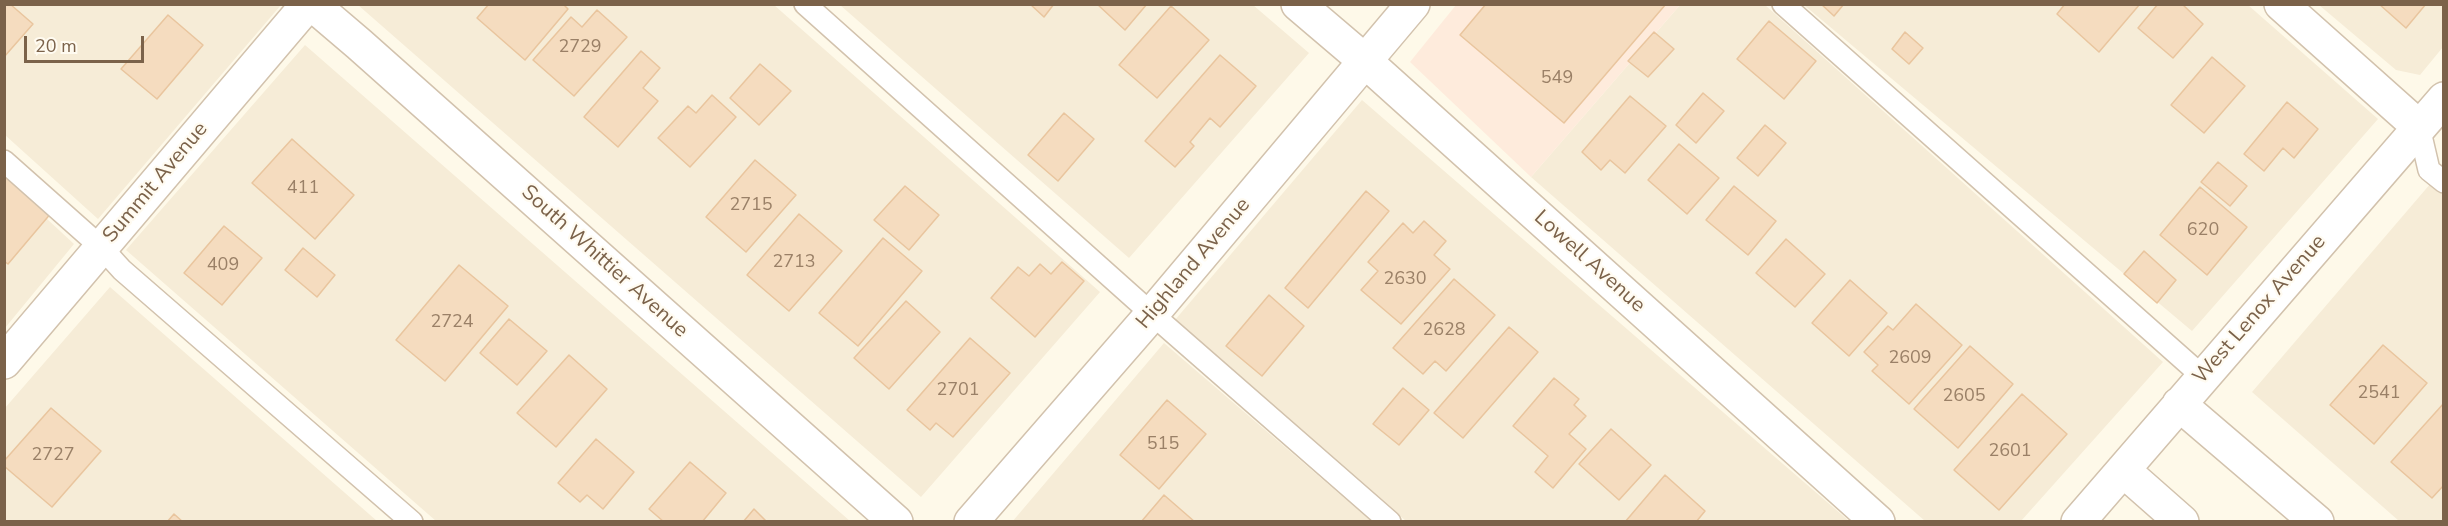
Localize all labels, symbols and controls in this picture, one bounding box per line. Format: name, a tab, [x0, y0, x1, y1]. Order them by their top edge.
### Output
scale bar	[27, 24, 147, 62]
text: 20 m	[35, 34, 77, 58]
house number: 2729	[558, 37, 602, 59]
house number: 549	[1541, 68, 1573, 90]
street label: Summit Avenue	[98, 118, 214, 248]
house number: 411	[287, 178, 319, 200]
street label: South Whittier Avenue	[515, 180, 693, 344]
street label: Highland Avenue	[1132, 193, 1256, 335]
house number: 2715	[729, 195, 773, 217]
street label: Lowell Avenue	[1528, 206, 1650, 318]
house number: 620	[2187, 220, 2219, 242]
street label: West Lenox Avenue	[2188, 230, 2332, 390]
house number: 2713	[772, 252, 816, 274]
house number: 409	[207, 255, 239, 277]
house number: 2630	[1383, 269, 1427, 291]
house number: 2724	[430, 312, 474, 334]
house number: 2628	[1422, 320, 1466, 342]
house number: 2609	[1888, 348, 1932, 370]
house number: 2701	[936, 380, 980, 402]
house number: 2541	[2357, 383, 2401, 405]
house number: 2605	[1942, 386, 1986, 408]
house number: 515	[1147, 434, 1179, 456]
house number: 2601	[1988, 441, 2032, 463]
house number: 2727	[31, 445, 75, 467]

